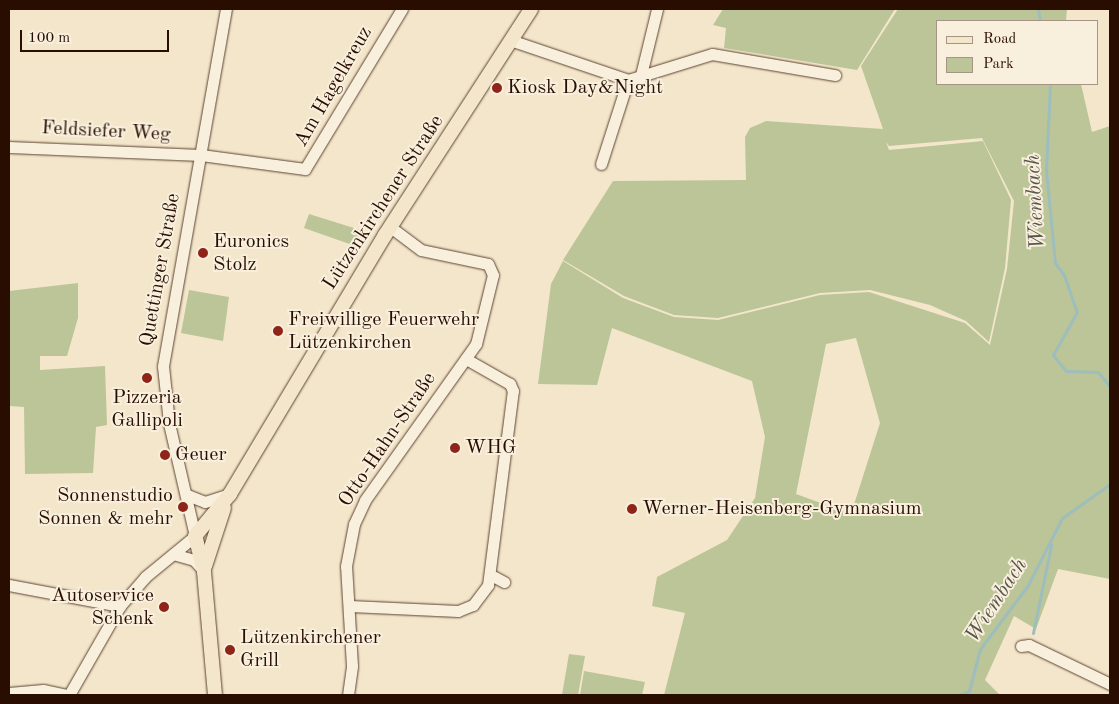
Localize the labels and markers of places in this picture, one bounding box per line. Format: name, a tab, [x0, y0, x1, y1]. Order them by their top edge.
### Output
place label: Kiosk Day&Night	[507, 76, 663, 100]
marker: Kiosk Day&Night	[491, 82, 503, 94]
place label: Euronics Stolz	[213, 230, 289, 277]
marker: Euronics Stolz	[197, 247, 209, 259]
place label: Freiwillige Feuerwehr Lützenkirchen	[288, 308, 479, 355]
marker: Freiwillige Feuerwehr Lützenkirchen	[272, 325, 284, 337]
marker: Pizzeria Gallipoli	[141, 372, 153, 384]
place label: Pizzeria Gallipoli	[111, 386, 183, 433]
place label: WHG	[465, 436, 517, 460]
marker: WHG	[449, 442, 461, 454]
place label: Geuer	[175, 443, 227, 467]
marker: Geuer	[159, 449, 171, 461]
place label: Sonnenstudio Sonnen & mehr	[38, 484, 173, 531]
place label: Werner-Heisenberg-Gymnasium	[642, 497, 922, 521]
marker: Sonnenstudio Sonnen & mehr	[177, 501, 189, 513]
marker: Werner-Heisenberg-Gymnasium	[626, 503, 638, 515]
place label: Autoservice Schenk	[51, 584, 154, 631]
marker: Autoservice Schenk	[158, 601, 170, 613]
place label: Lützenkirchener Grill	[240, 626, 381, 673]
marker: Lützenkirchener Grill	[224, 644, 236, 656]

